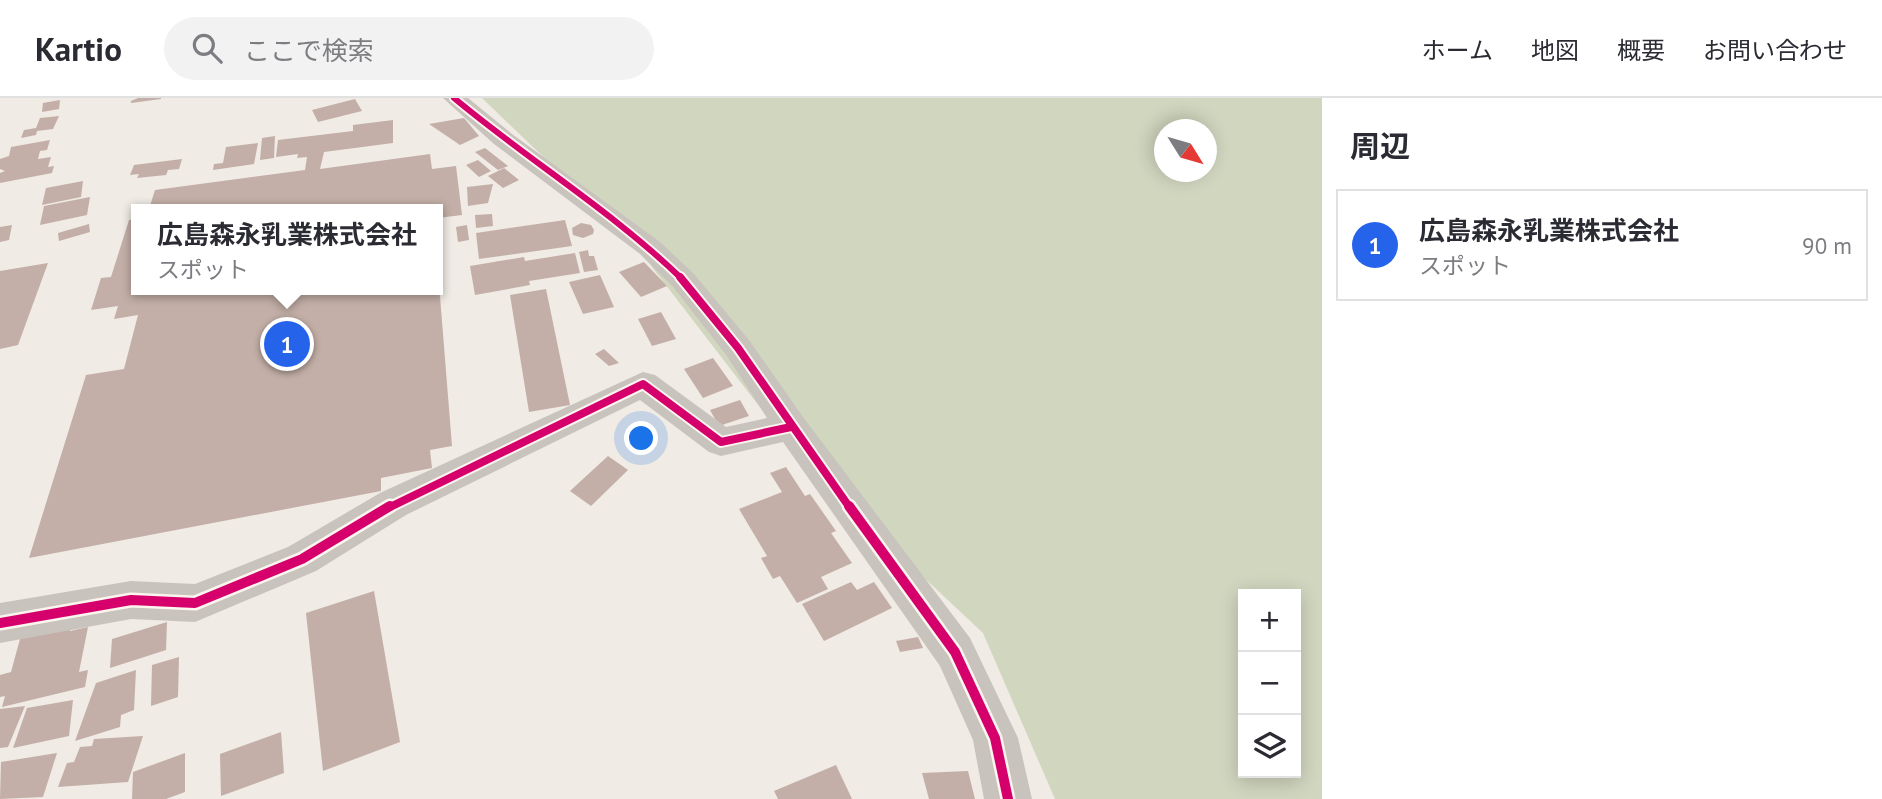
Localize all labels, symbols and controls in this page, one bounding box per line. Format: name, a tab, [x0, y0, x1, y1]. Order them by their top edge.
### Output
search box	[164, 17, 654, 80]
text: Kartio	[35, 27, 122, 70]
icon: search	[188, 29, 226, 67]
text: ここで検索	[244, 34, 374, 67]
text: ホーム	[1422, 35, 1493, 66]
text: 地図	[1531, 35, 1579, 66]
text: 概要	[1617, 35, 1665, 66]
text: お問い合わせ	[1703, 35, 1847, 66]
north arrow	[1154, 119, 1217, 182]
text: 周辺	[1350, 126, 1410, 165]
popup	[131, 204, 443, 295]
text: 広島森永乳業株式会社	[1419, 214, 1679, 247]
text: 広島森永乳業株式会社	[157, 218, 417, 251]
text: 1	[1368, 231, 1382, 260]
text: 90 m	[1802, 231, 1852, 260]
text: スポット	[1419, 251, 1511, 280]
text: スポット	[157, 255, 249, 284]
pin: 1	[264, 318, 310, 370]
your location	[624, 421, 658, 455]
map controls	[1238, 589, 1301, 778]
button: +	[1238, 589, 1301, 652]
button: −	[1238, 652, 1301, 715]
button: layers	[1238, 715, 1301, 778]

